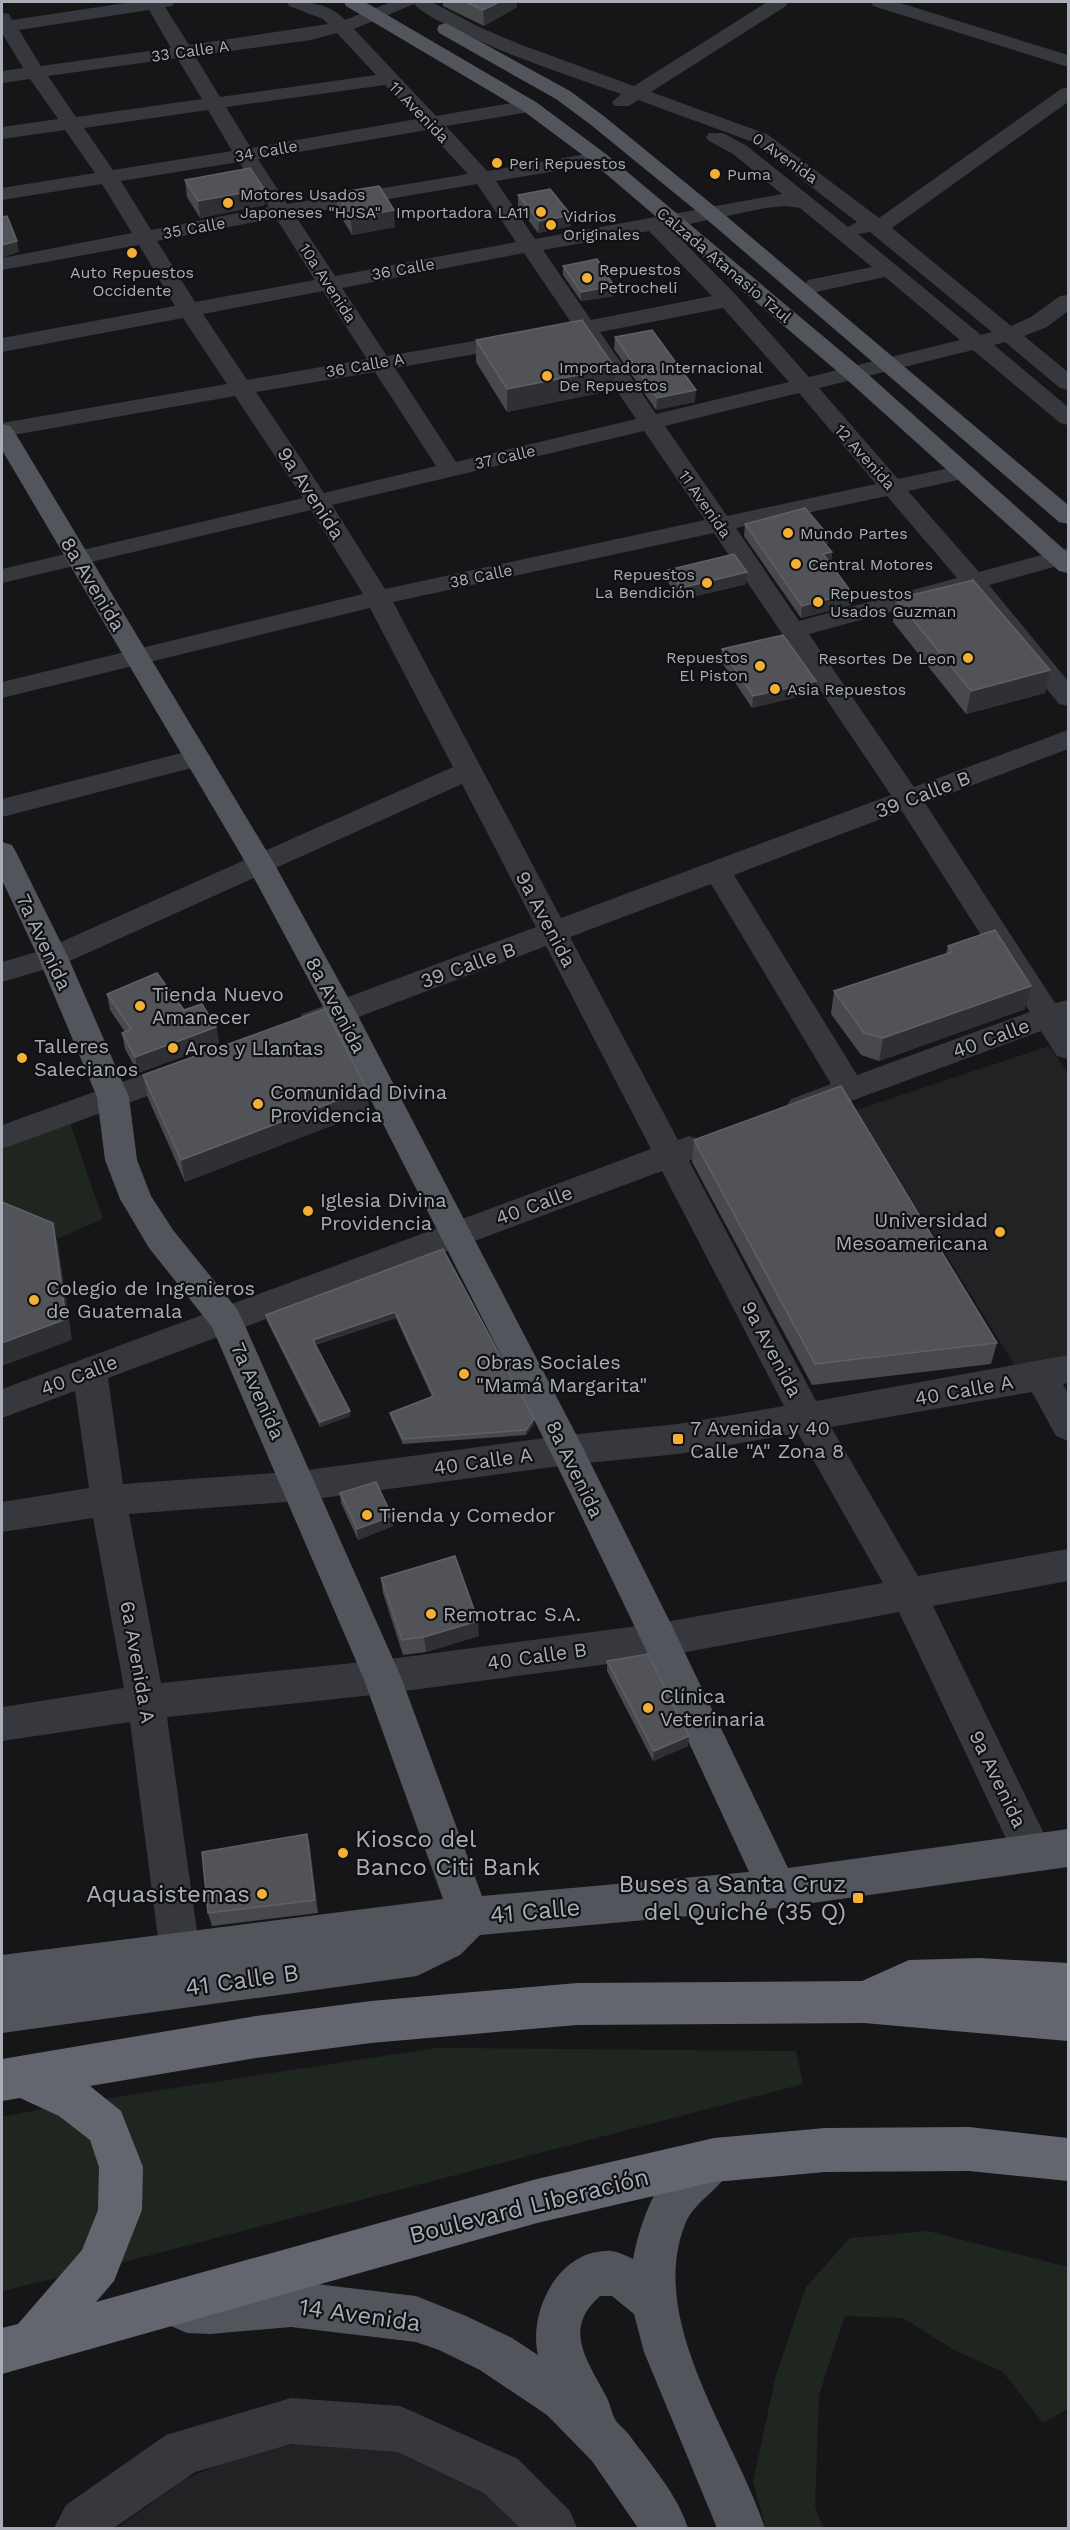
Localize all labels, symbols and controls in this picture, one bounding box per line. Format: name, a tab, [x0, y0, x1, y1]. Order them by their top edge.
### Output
street label: 33 Calle A	[150, 36, 231, 66]
street label: 11 Avenida	[385, 77, 453, 147]
street label: 0 Avenida	[749, 129, 821, 187]
street label: 34 Calle	[233, 136, 299, 166]
place label: Peri Repuestos	[509, 154, 626, 173]
marker: Peri Repuestos	[490, 156, 504, 170]
place label: Puma	[727, 165, 771, 184]
marker: Puma	[708, 167, 722, 181]
place label: Motores Usados Japoneses "HJSA"	[240, 185, 381, 222]
marker: Motores Usados Japoneses "HJSA"	[221, 196, 235, 210]
place label: Importadora LA11	[396, 203, 529, 222]
street label: Calzada Atanasio Tzul	[653, 203, 795, 327]
marker: Importadora LA11	[534, 205, 548, 219]
place label: Vidrios Originales	[563, 207, 640, 244]
street label: 35 Calle	[161, 213, 227, 243]
marker: Vidrios Originales	[544, 218, 558, 232]
street label: 10a Avenida	[295, 240, 361, 326]
marker: Auto Repuestos Occidente	[125, 246, 139, 260]
street label: 36 Calle	[370, 254, 436, 284]
place label: Repuestos Petrocheli	[599, 260, 681, 297]
place label: Auto Repuestos Occidente	[70, 263, 194, 300]
marker: Repuestos Petrocheli	[580, 271, 594, 285]
street label: 36 Calle A	[324, 349, 406, 381]
place label: Importadora Internacional De Repuestos	[559, 358, 763, 395]
marker: Importadora Internacional De Repuestos	[540, 369, 554, 383]
street label: 12 Avenida	[831, 420, 899, 494]
street label: 37 Calle	[473, 441, 537, 473]
street label: 9a Avenida	[272, 442, 350, 544]
street label: 11 Avenida	[675, 467, 735, 541]
place label: Mundo Partes	[800, 524, 908, 543]
marker: Mundo Partes	[781, 526, 795, 540]
street label: 8a Avenida	[56, 533, 130, 635]
place label: Central Motores	[808, 555, 933, 574]
marker: Central Motores	[789, 557, 803, 571]
street label: 38 Calle	[448, 560, 514, 592]
place label: Repuestos La Bendición	[595, 565, 695, 602]
marker: Repuestos La Bendición	[700, 576, 714, 590]
place label: Repuestos Usados Guzman	[830, 584, 956, 621]
marker: Repuestos Usados Guzman	[811, 595, 825, 609]
place label: Repuestos El Piston	[666, 648, 748, 685]
place label: Resortes De Leon	[818, 649, 956, 668]
marker: Resortes De Leon	[961, 651, 975, 665]
marker: Repuestos El Piston	[753, 659, 767, 673]
place label: Asia Repuestos	[787, 680, 906, 699]
marker: Asia Repuestos	[768, 682, 782, 696]
street label: 39 Calle B	[872, 765, 974, 823]
street label: 9a Avenida	[511, 867, 581, 971]
street label: 7a Avenida	[11, 890, 77, 994]
street label: 39 Calle B	[417, 937, 519, 993]
street label: 8a Avenida	[301, 953, 371, 1057]
place label: Tienda Nuevo Amanecer	[152, 982, 284, 1029]
marker: Tienda Nuevo Amanecer	[133, 999, 147, 1013]
street label: 40 Calle	[949, 1013, 1033, 1063]
place label: Talleres Salecianos	[34, 1034, 138, 1081]
place label: Aros y Llantas	[185, 1036, 323, 1060]
marker: Aros y Llantas	[166, 1041, 180, 1055]
marker: Talleres Salecianos	[15, 1051, 29, 1065]
place label: Comunidad Divina Providencia	[270, 1080, 447, 1127]
marker: Comunidad Divina Providencia	[251, 1097, 265, 1111]
street label: 40 Calle	[492, 1180, 576, 1230]
place label: Iglesia Divina Providencia	[320, 1188, 447, 1235]
marker: Iglesia Divina Providencia	[301, 1204, 315, 1218]
place label: Universidad Mesoamericana	[835, 1208, 988, 1255]
marker: Universidad Mesoamericana	[993, 1225, 1007, 1239]
place label: Colegio de Ingenieros de Guatemala	[46, 1276, 255, 1323]
marker: Colegio de Ingenieros de Guatemala	[27, 1293, 41, 1307]
street label: 9a Avenida	[737, 1297, 807, 1401]
street label: 7a Avenida	[226, 1339, 290, 1443]
street label: 40 Calle	[37, 1349, 121, 1401]
place label: Obras Sociales "Mamá Margarita"	[476, 1350, 647, 1397]
marker: Obras Sociales "Mamá Margarita"	[457, 1367, 471, 1381]
street label: 40 Calle A	[913, 1370, 1015, 1410]
street label: 8a Avenida	[541, 1416, 609, 1522]
place label: 7 Avenida y 40 Calle "A" Zona 8	[690, 1416, 844, 1463]
marker: 7 Avenida y 40 Calle "A" Zona 8	[671, 1432, 685, 1446]
street label: 40 Calle A	[432, 1442, 534, 1480]
place label: Tienda y Comedor	[379, 1503, 555, 1527]
marker: Tienda y Comedor	[360, 1508, 374, 1522]
street label: 6a Avenida A	[115, 1599, 161, 1725]
place label: Remotrac S.A.	[443, 1602, 581, 1626]
marker: Remotrac S.A.	[424, 1607, 438, 1621]
street label: 40 Calle B	[486, 1637, 588, 1675]
place label: Clínica Veterinaria	[660, 1684, 765, 1731]
marker: Clínica Veterinaria	[641, 1701, 655, 1715]
street label: 9a Avenida	[964, 1726, 1032, 1832]
place label: Kiosco del Banco Citi Bank	[355, 1825, 541, 1881]
marker: Kiosco del Banco Citi Bank	[336, 1846, 350, 1860]
place label: Buses a Santa Cruz del Quiché (35 Q)	[618, 1870, 846, 1926]
place label: Aquasistemas	[86, 1880, 250, 1908]
marker: Aquasistemas	[255, 1887, 269, 1901]
marker: Buses a Santa Cruz del Quiché (35 Q)	[851, 1891, 865, 1905]
street label: 41 Calle	[489, 1893, 581, 1929]
street label: 41 Calle B	[183, 1958, 301, 2002]
street label: Boulevard Liberación	[406, 2163, 652, 2249]
street label: 14 Avenida	[297, 2293, 423, 2337]

